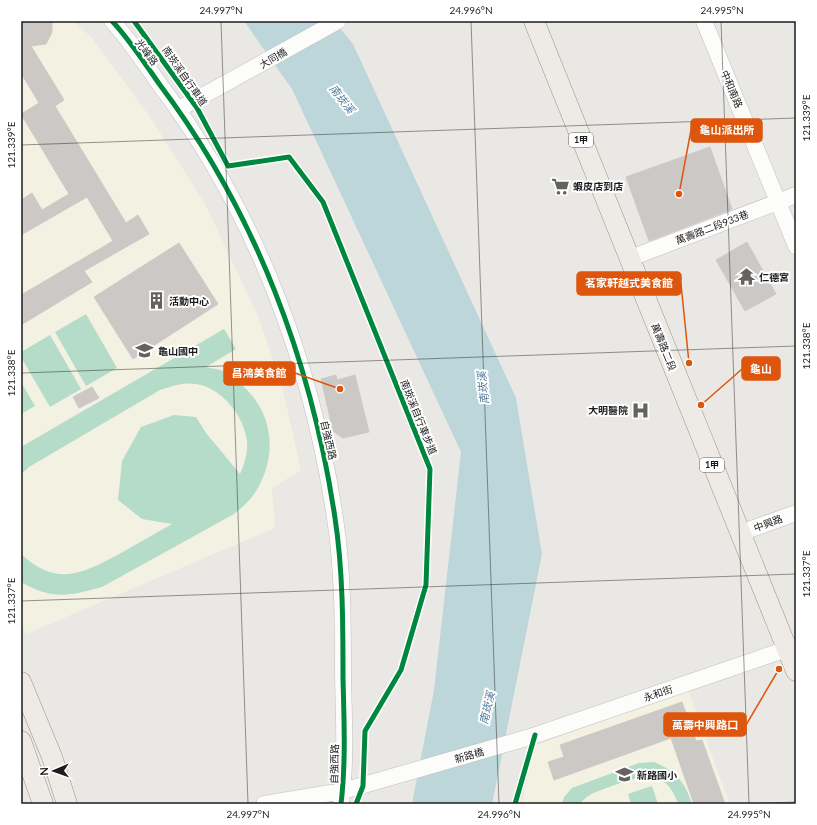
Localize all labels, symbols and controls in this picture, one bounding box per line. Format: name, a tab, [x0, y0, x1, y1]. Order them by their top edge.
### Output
text: 24.997°N	[199, 4, 243, 16]
text: 24.996°N	[449, 4, 493, 16]
text: 24.995°N	[700, 4, 744, 16]
street label: 光峰路	[133, 36, 161, 68]
street label: 南崁溪自行車道	[160, 44, 210, 108]
street label: 大同橋	[257, 45, 289, 71]
street label: 中和南路	[719, 68, 745, 110]
water label: 南崁溪	[327, 82, 359, 117]
text: 121.339°E	[800, 94, 812, 142]
callout: 龜山派出所	[691, 119, 762, 142]
text: 121.339°E	[5, 121, 17, 169]
text: 龜山派出所	[700, 123, 755, 136]
road number: 1甲	[569, 133, 593, 147]
supermarket icon: 蝦皮店到店	[550, 176, 570, 196]
place label: 蝦皮店到店	[573, 180, 623, 192]
street label: 萬壽路二段933巷	[674, 208, 750, 246]
temple icon: 仁德宮	[736, 267, 756, 287]
place label: 仁德宮	[759, 271, 789, 283]
callout: 茗家軒越式美食館	[577, 272, 681, 295]
text: 茗家軒越式美食館	[585, 276, 673, 289]
building icon: 活動中心	[146, 291, 166, 311]
place label: 活動中心	[169, 295, 209, 307]
street label: 萬壽路二段	[649, 322, 679, 372]
text: 121.338°E	[800, 322, 812, 370]
school or university icon: 龜山國中	[135, 341, 155, 361]
place label: 龜山國中	[158, 345, 198, 357]
text: 121.338°E	[5, 349, 17, 397]
callout: 龜山	[742, 357, 780, 380]
callout: 昌鴻美食館	[224, 362, 295, 385]
text: 龜山	[750, 362, 772, 375]
text: 昌鴻美食館	[232, 366, 287, 379]
water label: 南崁溪	[474, 369, 491, 405]
street label: 南崁溪自行車步道	[398, 378, 440, 456]
hospital icon: 大明醫院	[631, 400, 651, 420]
place label: 大明醫院	[588, 404, 628, 416]
street label: 自強西路	[319, 419, 339, 461]
road number: 1甲	[700, 458, 724, 472]
street label: 中興路	[752, 512, 784, 534]
text: 121.337°E	[800, 550, 812, 598]
text: 121.337°E	[5, 577, 17, 625]
street label: 永和街	[642, 682, 674, 704]
water label: 南崁溪	[476, 688, 497, 725]
callout: 萬壽中興路口	[664, 713, 746, 736]
text: 萬壽中興路口	[672, 718, 738, 731]
street label: 自強西路	[328, 744, 340, 784]
street label: 新路橋	[453, 745, 485, 765]
north arrow	[34, 751, 74, 791]
school or university icon: 新路國小	[614, 765, 634, 785]
text: N	[37, 767, 50, 776]
place label: 新路國小	[637, 769, 678, 781]
text: 24.997°N	[226, 808, 270, 820]
text: 24.996°N	[477, 808, 521, 820]
text: 24.995°N	[727, 808, 771, 820]

